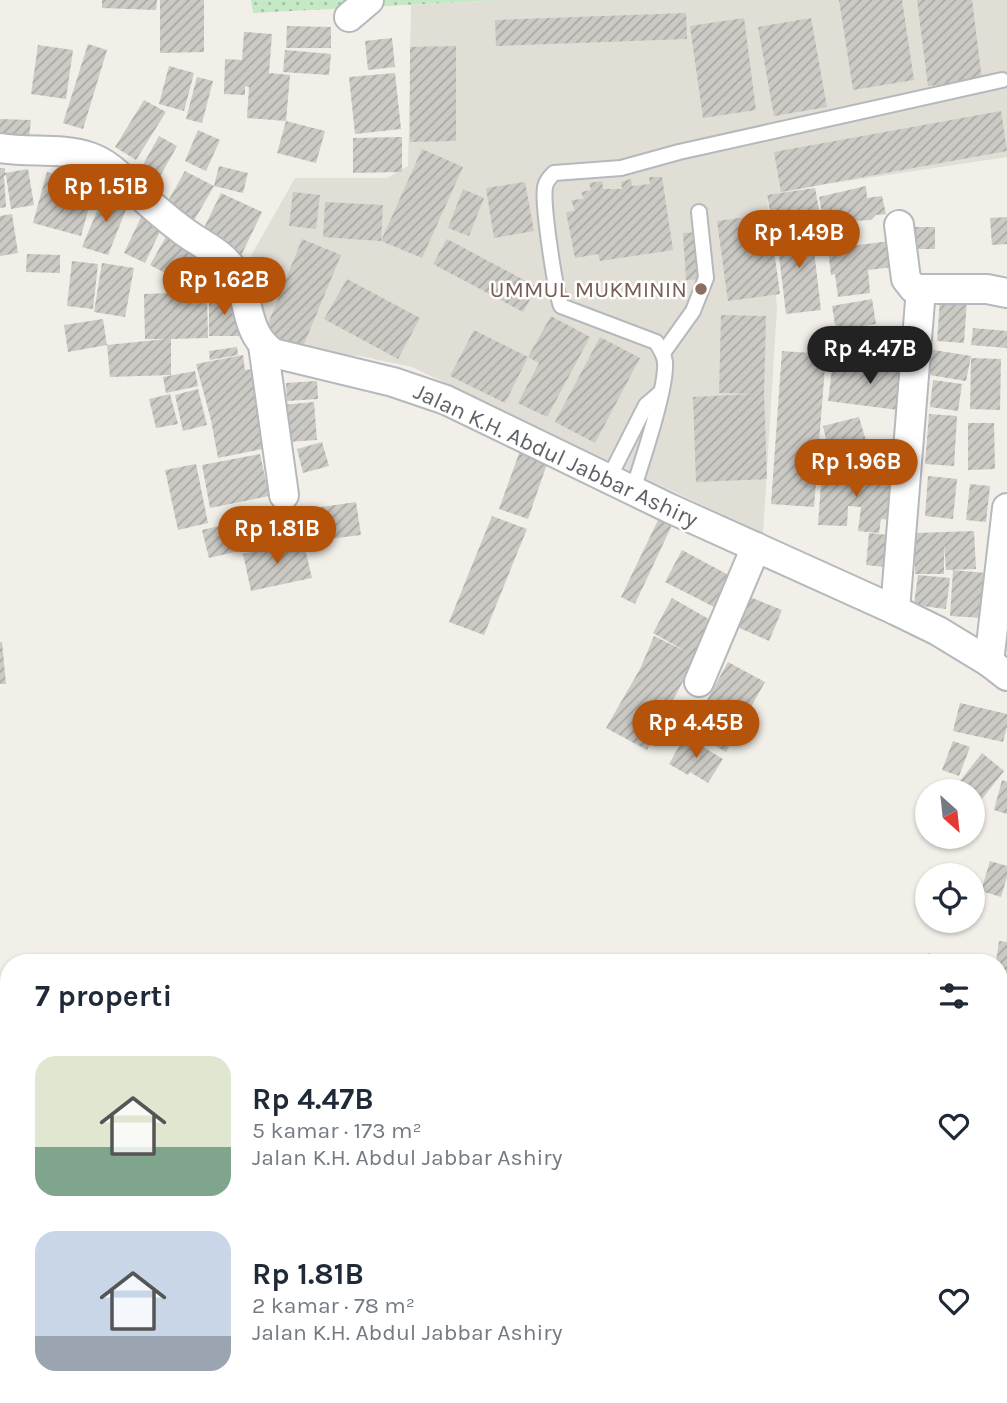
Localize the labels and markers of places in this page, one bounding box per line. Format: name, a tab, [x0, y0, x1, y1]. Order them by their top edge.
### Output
pin: Rp 1.51B	[34, 164, 178, 224]
pin: Rp 1.49B	[727, 210, 871, 270]
pin: Rp 1.62B	[152, 258, 296, 317]
place label: UMMUL MUKMININ	[489, 276, 687, 303]
marker: UMMUL MUKMININ	[693, 281, 709, 297]
pin: Rp 4.47B	[798, 326, 942, 386]
pin: Rp 1.96B	[784, 440, 928, 499]
pin: Rp 1.81B	[205, 506, 349, 566]
pin: Rp 4.45B	[624, 700, 768, 760]

